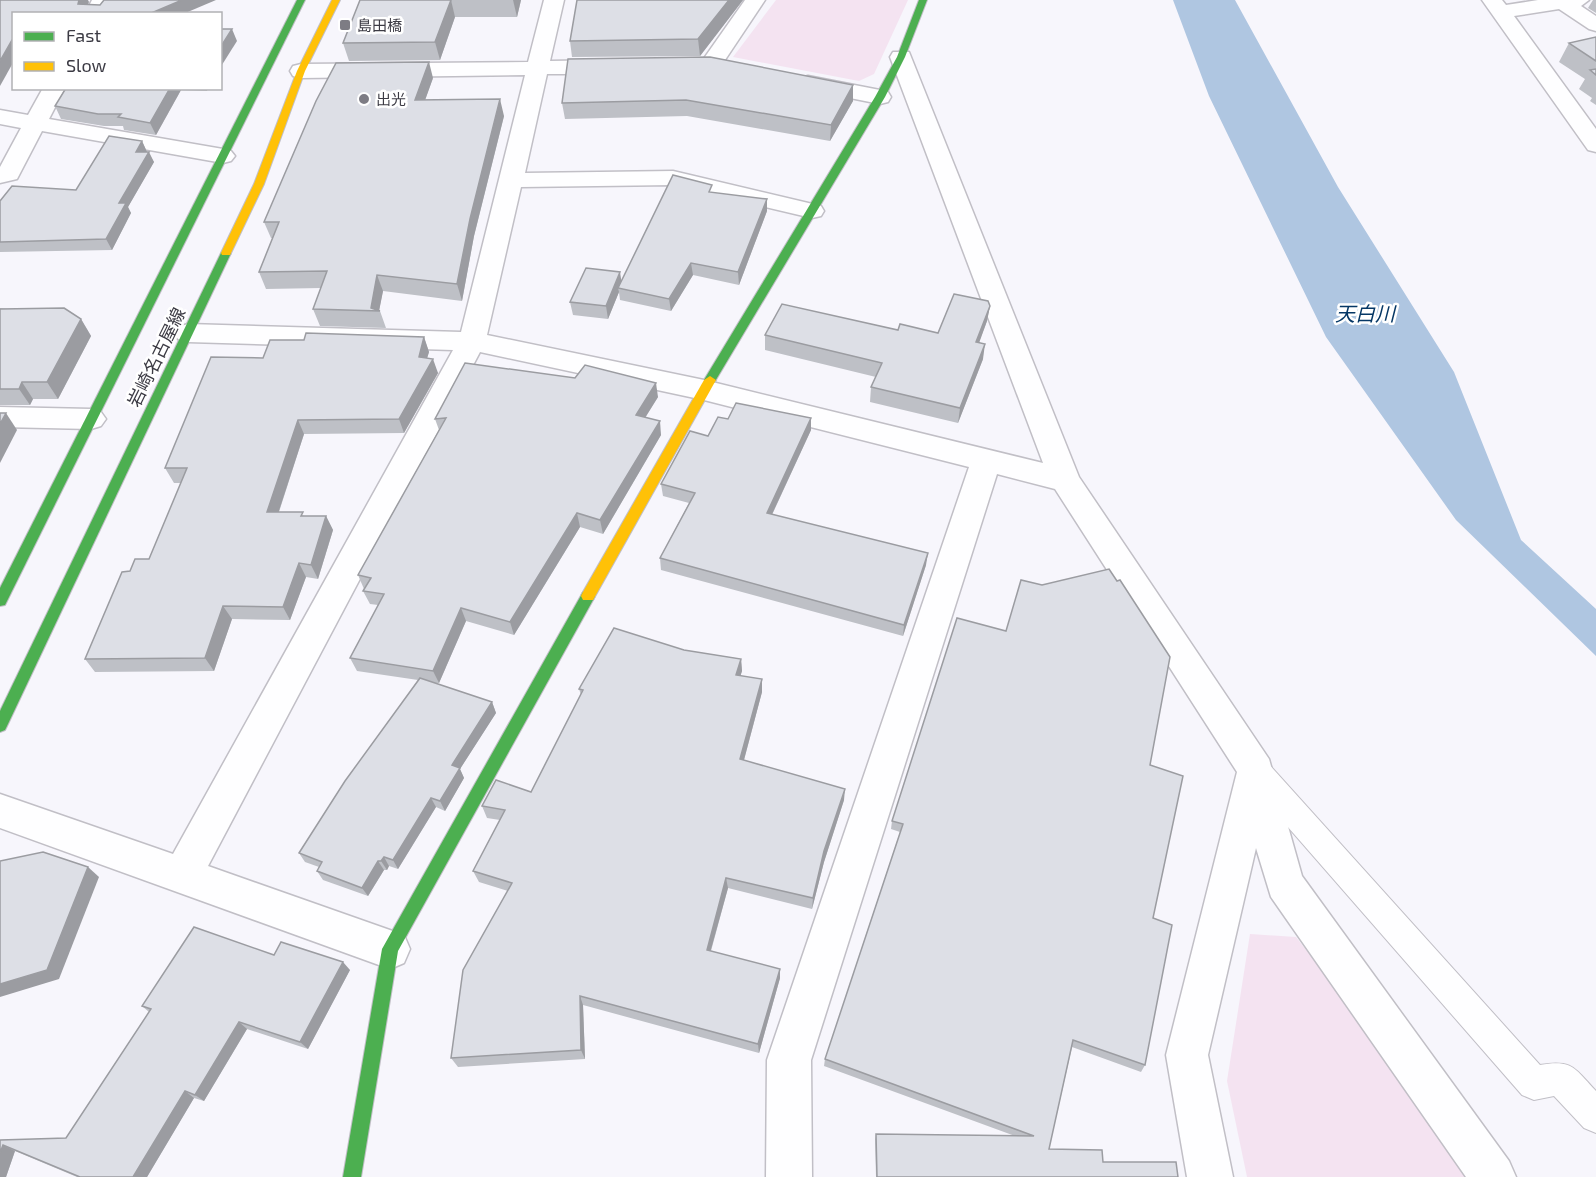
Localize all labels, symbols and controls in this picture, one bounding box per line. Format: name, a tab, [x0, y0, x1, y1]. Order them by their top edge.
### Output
legend	[12, 12, 222, 90]
place label: 島田橋	[357, 16, 402, 34]
marker: 島田橋	[338, 18, 352, 32]
text: Fast	[66, 24, 101, 46]
text: Slow	[66, 54, 107, 76]
place label: 出光	[376, 90, 406, 108]
marker: 出光	[357, 92, 371, 106]
water label: 天白川	[1335, 301, 1397, 325]
street label: 岩崎名古屋線	[122, 304, 190, 410]

